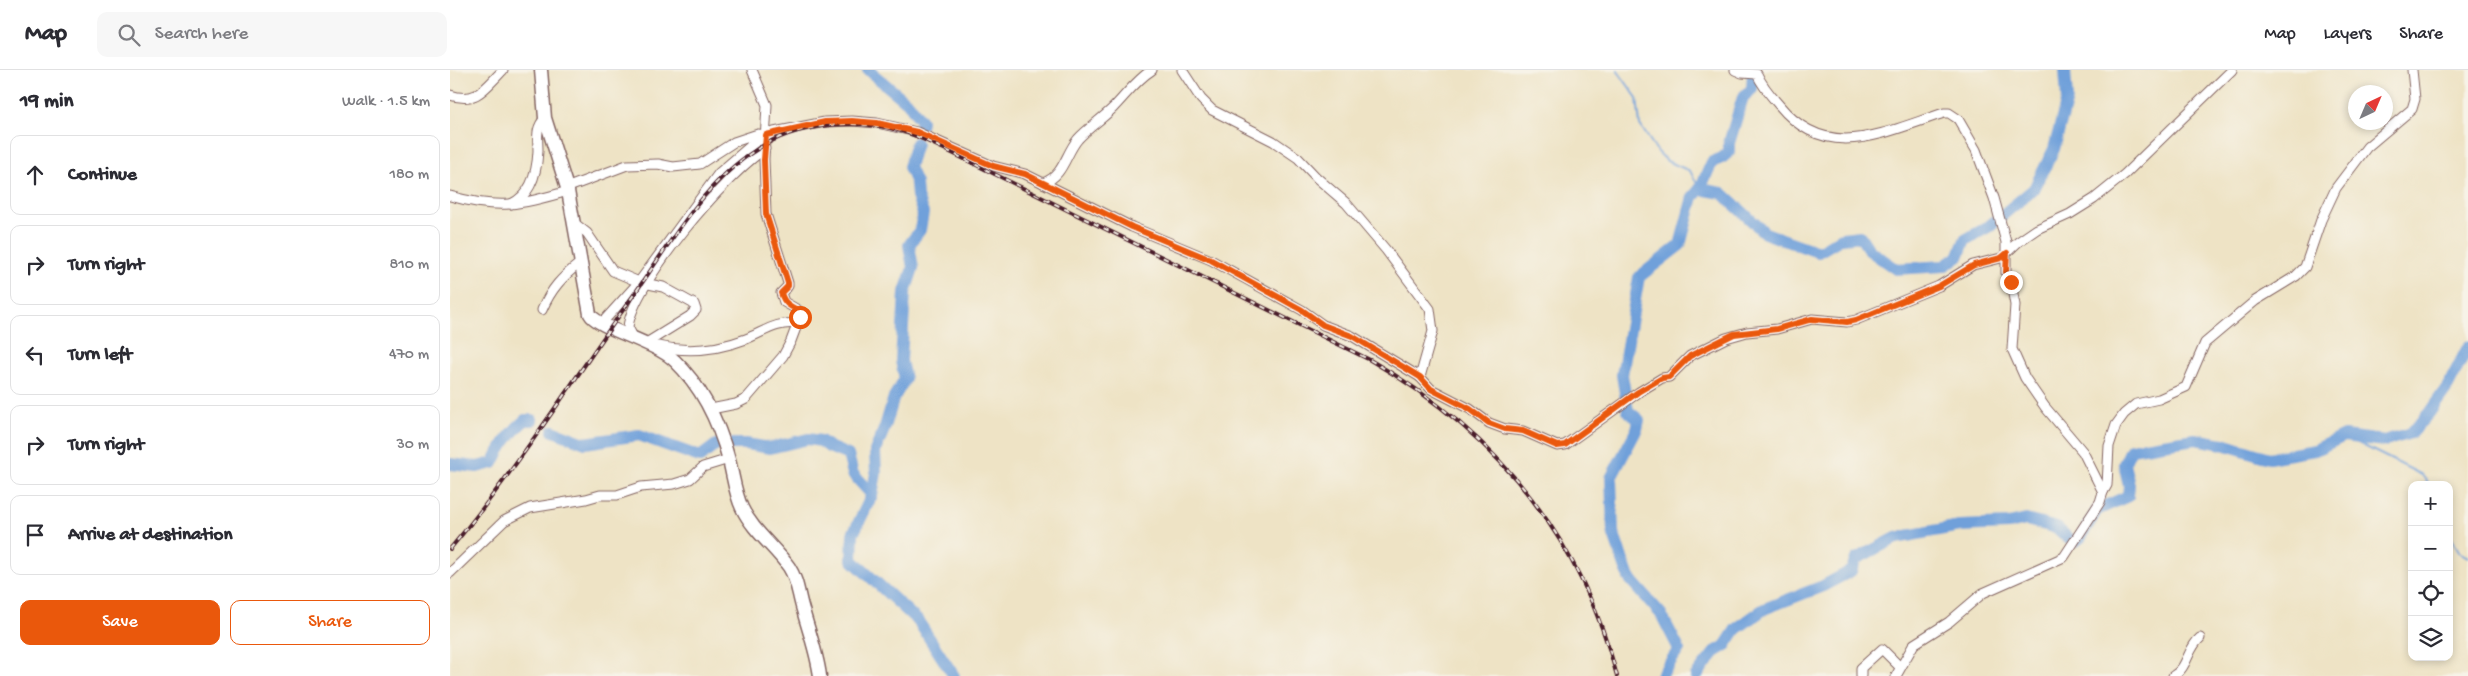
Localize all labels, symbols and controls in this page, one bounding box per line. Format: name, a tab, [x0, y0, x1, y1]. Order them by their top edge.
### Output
search box	[97, 12, 447, 57]
text: Map	[25, 20, 67, 49]
icon: search	[115, 21, 143, 49]
text: Search here	[155, 23, 248, 46]
text: Map	[2264, 24, 2296, 45]
text: Layers	[2324, 24, 2371, 45]
text: Share	[2399, 24, 2443, 45]
north arrow	[2348, 85, 2393, 130]
text: 19 min	[20, 90, 73, 115]
text: Walk · 1.5 km	[342, 93, 430, 112]
icon: ahead	[21, 161, 49, 189]
text: Continue	[68, 164, 137, 187]
text: 180 m	[390, 166, 429, 185]
icon: right	[21, 251, 49, 279]
text: Turn right	[68, 254, 144, 277]
text: 810 m	[390, 256, 429, 275]
route end	[2000, 271, 2023, 294]
route start	[789, 306, 812, 329]
icon: left	[21, 341, 49, 369]
text: Turn left	[68, 344, 132, 367]
text: 470 m	[389, 346, 429, 365]
icon: right	[21, 431, 49, 459]
text: Turn right	[68, 434, 144, 457]
text: 30 m	[396, 436, 429, 455]
map controls	[2408, 481, 2453, 661]
button: +	[2408, 481, 2453, 526]
icon: arrive	[21, 521, 49, 549]
text: Arrive at destination	[68, 524, 232, 547]
button: −	[2408, 526, 2453, 571]
button: locate	[2408, 571, 2453, 616]
button: Save	[20, 600, 220, 645]
button: Share	[230, 600, 430, 645]
button: layers	[2408, 616, 2453, 661]

